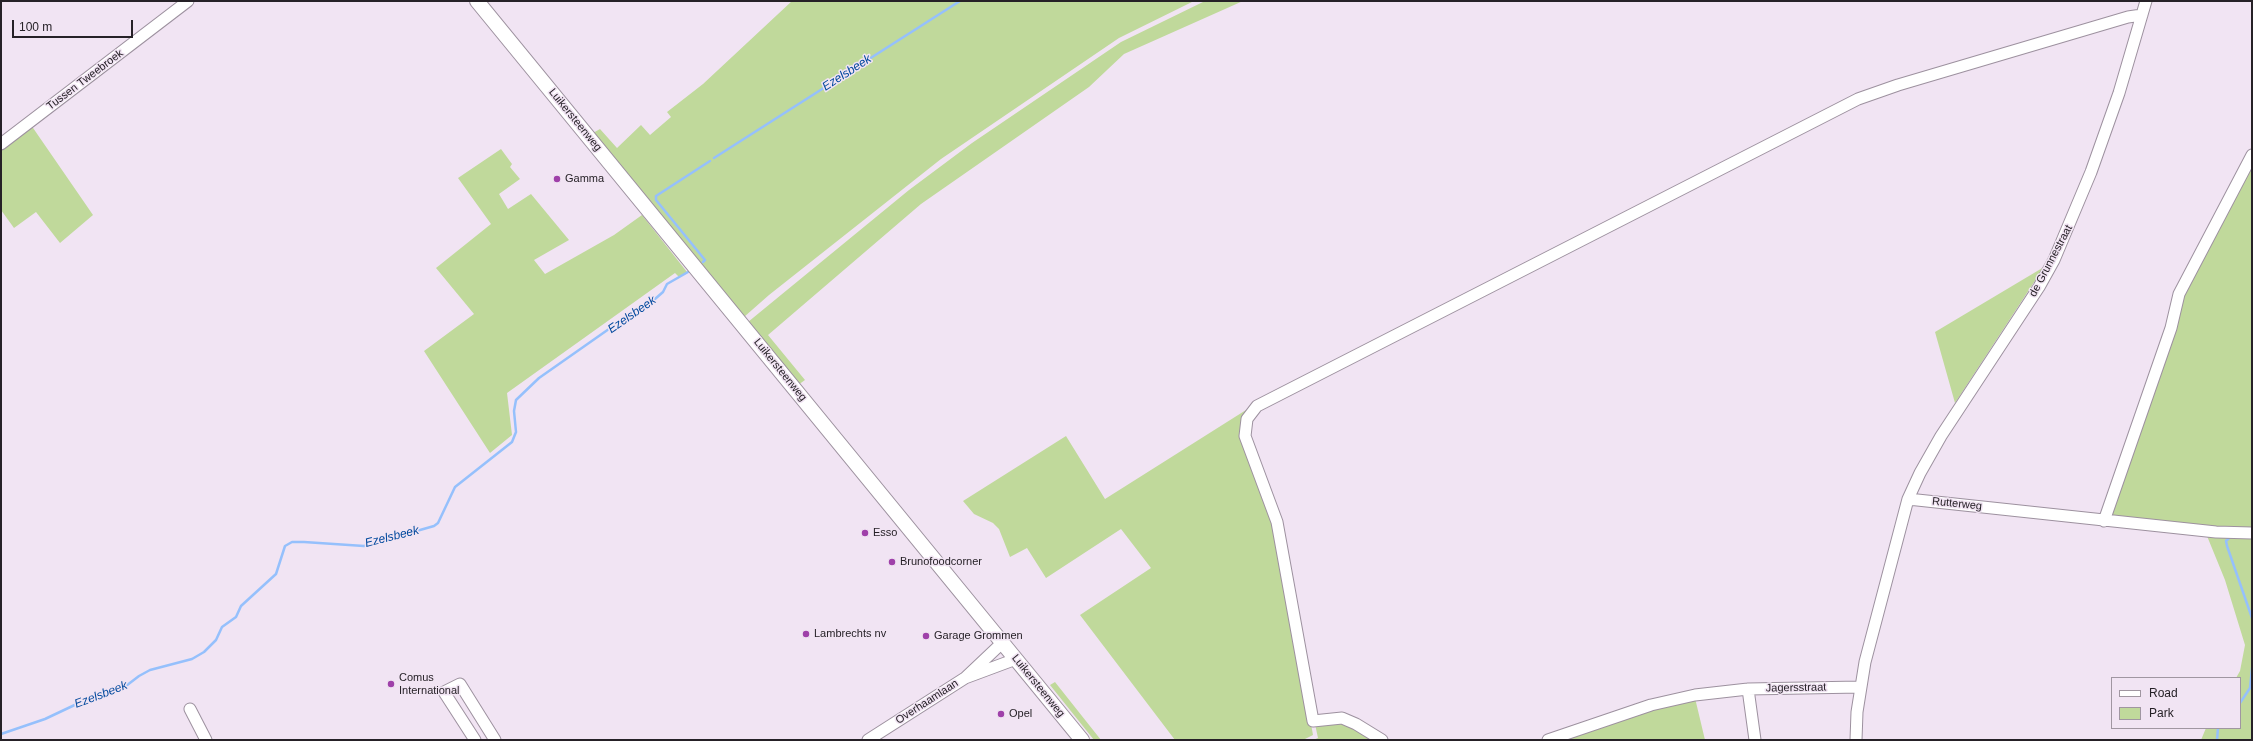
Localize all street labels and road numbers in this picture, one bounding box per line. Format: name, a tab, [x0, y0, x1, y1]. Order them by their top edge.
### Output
street label: Tussen Tweebroek	[44, 47, 126, 113]
street label: Luikersteenweg	[546, 86, 604, 154]
street label: de Grunnestraat	[2027, 223, 2075, 299]
street label: Luikersteenweg	[751, 336, 809, 404]
street label: Rutterweg	[1931, 495, 1983, 513]
street label: Luikersteenweg	[1009, 652, 1067, 720]
street label: Overhaamlaan	[893, 677, 961, 727]
street label: Jagersstraat	[1766, 681, 1826, 695]

